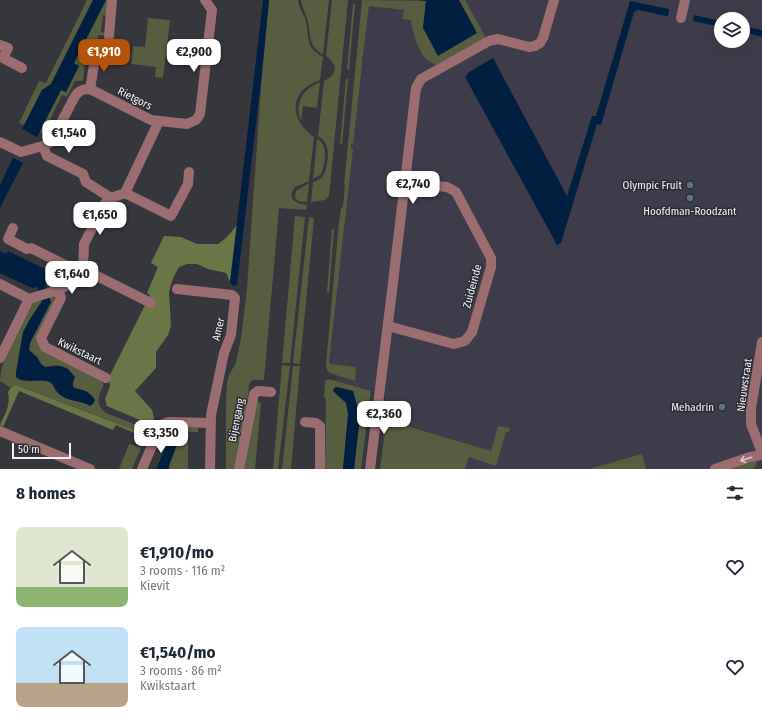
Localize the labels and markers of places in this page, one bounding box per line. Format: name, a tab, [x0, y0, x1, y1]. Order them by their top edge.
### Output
pin: €1,910	[71, 39, 137, 73]
pin: €2,900	[161, 39, 227, 73]
pin: €1,540	[36, 120, 102, 154]
pin: €2,740	[380, 171, 446, 205]
place label: Olympic Fruit	[623, 179, 682, 192]
marker: Olympic Fruit	[685, 180, 695, 190]
marker: Hoofdman-Roodzant	[685, 193, 695, 203]
pin: €1,650	[67, 202, 133, 236]
place label: Hoofdman-Roodzant	[643, 205, 737, 218]
pin: €1,640	[39, 261, 105, 295]
pin: €2,360	[351, 401, 417, 435]
place label: Mehadrin	[671, 401, 714, 414]
marker: Mehadrin	[717, 402, 727, 412]
pin: €3,350	[128, 420, 194, 454]

